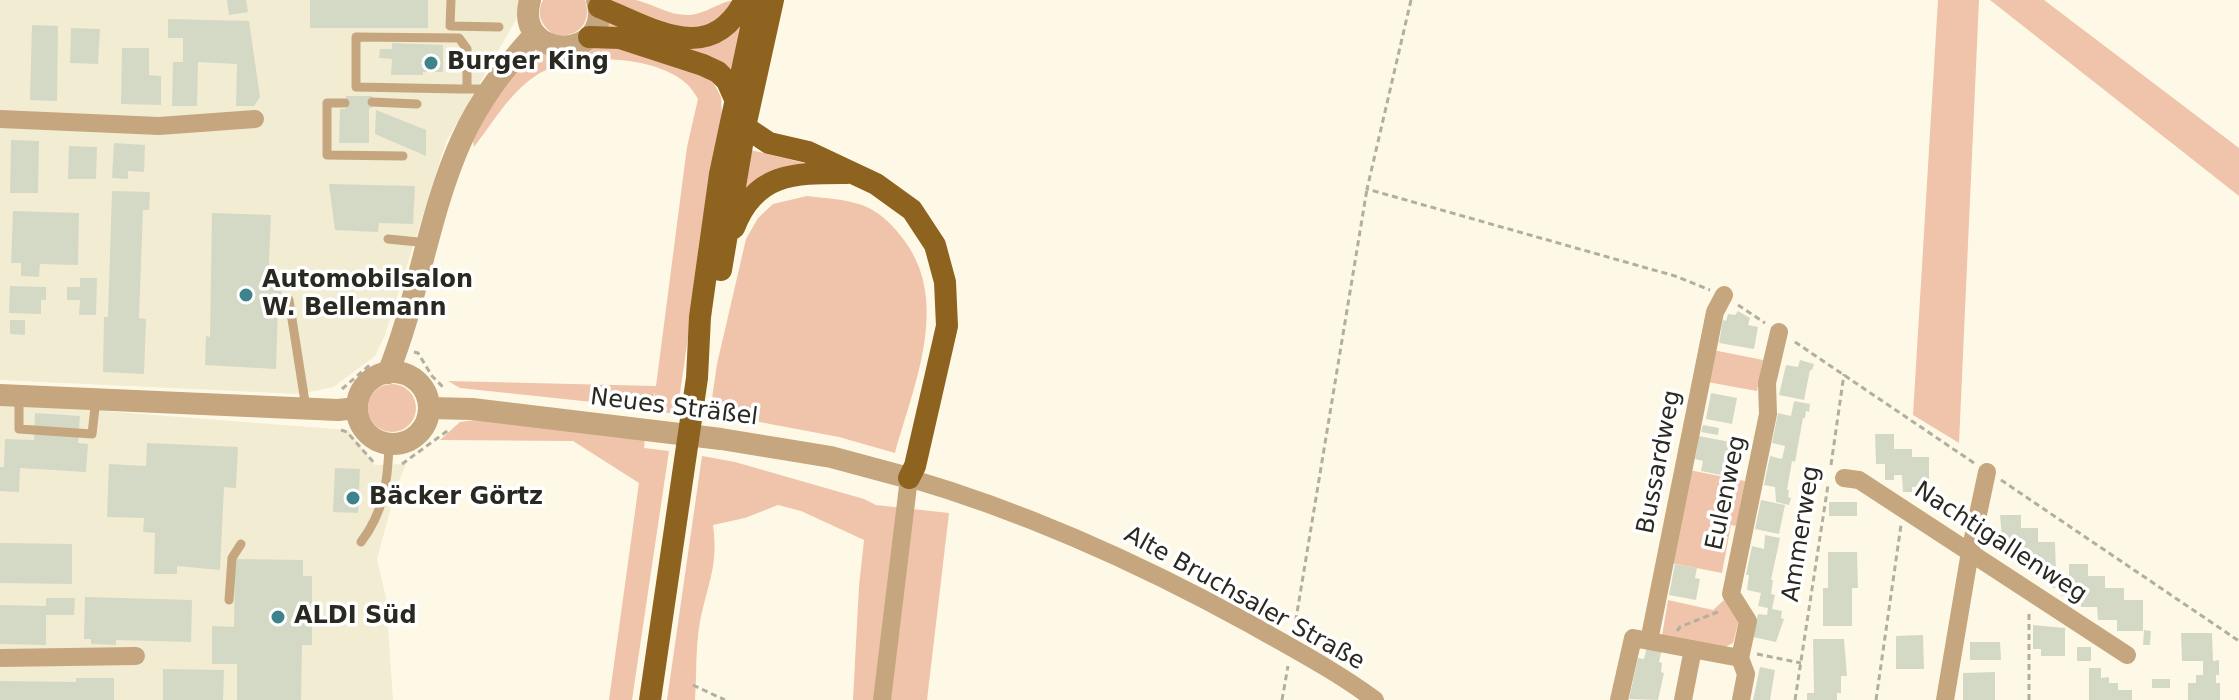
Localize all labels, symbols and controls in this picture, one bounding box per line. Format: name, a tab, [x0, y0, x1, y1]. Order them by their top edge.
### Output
place label: Burger King	[447, 49, 609, 77]
marker: Burger King	[422, 54, 440, 72]
place label: Automobilsalon W. Bellemann	[262, 267, 473, 323]
marker: Automobilsalon W. Bellemann	[237, 286, 255, 304]
street label: Neues Sträßel	[589, 383, 759, 433]
street label: Bussardweg	[1632, 388, 1688, 536]
street label: Eulenweg	[1701, 433, 1753, 553]
street label: Ammerweg	[1777, 464, 1827, 604]
street label: Nachtigallenweg	[1908, 476, 2092, 610]
place label: Bäcker Görtz	[369, 484, 543, 512]
marker: Bäcker Görtz	[344, 489, 362, 507]
street label: Alte Bruchsaler Straße	[1119, 521, 1369, 677]
place label: ALDI Süd	[294, 603, 417, 631]
marker: ALDI Süd	[269, 608, 287, 626]

